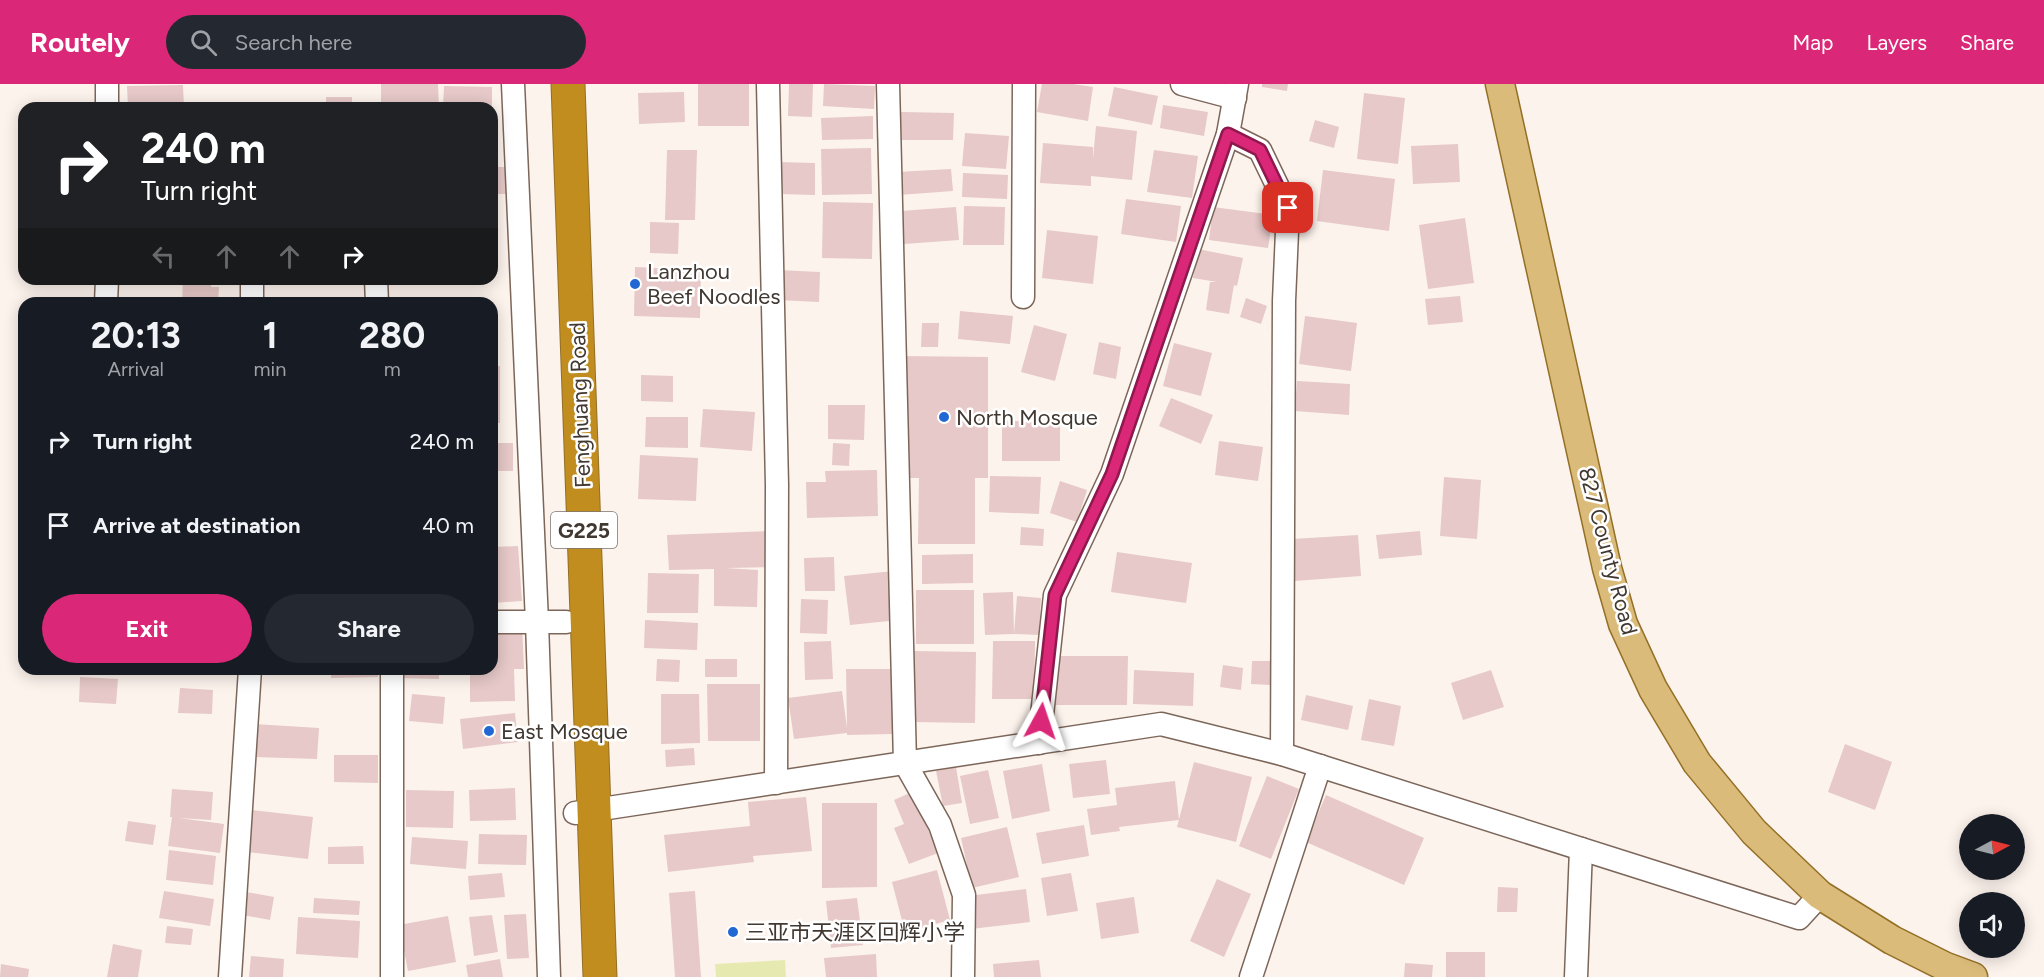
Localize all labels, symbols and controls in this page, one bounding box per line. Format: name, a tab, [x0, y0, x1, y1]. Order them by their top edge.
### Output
search box	[166, 15, 586, 69]
text: Routely	[30, 25, 130, 59]
icon: search	[187, 26, 220, 59]
text: Search here	[235, 29, 352, 56]
text: Map	[1793, 30, 1833, 55]
text: Layers	[1866, 30, 1927, 55]
text: Share	[1960, 30, 2014, 55]
text: 240 m	[141, 123, 266, 174]
icon: right	[42, 126, 120, 204]
text: Turn right	[141, 174, 257, 207]
pin	[1262, 182, 1313, 233]
icon: arrive	[1271, 191, 1304, 224]
icon: left	[147, 240, 180, 273]
icon: ahead	[210, 240, 243, 273]
icon: ahead	[273, 240, 306, 273]
icon: right	[336, 240, 369, 273]
place label: Lanzhou Beef Noodles	[647, 258, 781, 310]
marker: Lanzhou Beef Noodles	[628, 277, 642, 291]
text: 20:13	[91, 314, 181, 357]
text: 1	[262, 314, 278, 357]
text: 280	[359, 314, 425, 357]
street label: Fenghuang Road	[564, 322, 596, 488]
text: Arrival	[108, 357, 164, 381]
text: min	[254, 357, 286, 381]
text: m	[384, 357, 401, 381]
place label: North Mosque	[956, 404, 1098, 431]
marker: North Mosque	[937, 410, 951, 424]
icon: right	[42, 425, 75, 458]
text: Turn right	[93, 428, 192, 455]
text: 240 m	[410, 428, 474, 455]
street label: 827 County Road	[1573, 464, 1643, 638]
icon: arrive	[42, 509, 75, 542]
text: Arrive at destination	[93, 512, 301, 539]
text: 40 m	[422, 512, 474, 539]
road number: G225	[551, 512, 617, 548]
button: Exit	[42, 594, 252, 663]
button: Share	[264, 594, 474, 663]
position arrow	[1009, 689, 1073, 753]
place label: East Mosque	[501, 718, 628, 745]
marker: East Mosque	[482, 724, 496, 738]
north arrow	[1959, 814, 2025, 880]
map controls	[1959, 814, 2025, 958]
button: sound	[1959, 892, 2025, 958]
place label: 三亚市天涯区回辉小学	[745, 919, 965, 946]
marker: 三亚市天涯区回辉小学	[726, 925, 740, 939]

